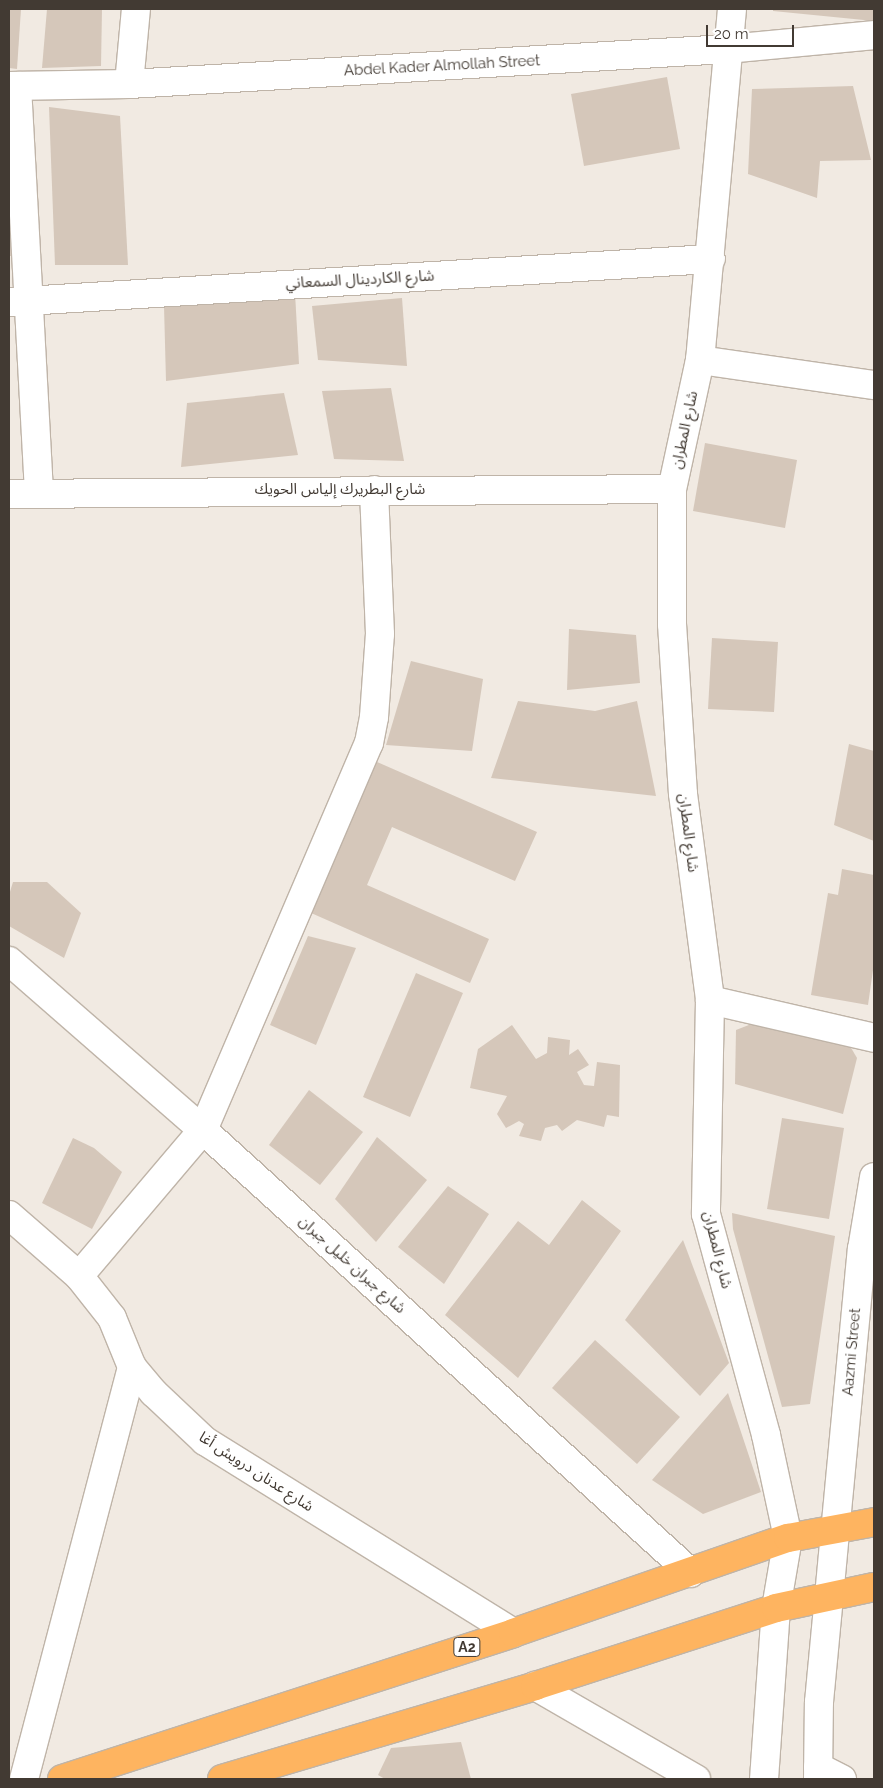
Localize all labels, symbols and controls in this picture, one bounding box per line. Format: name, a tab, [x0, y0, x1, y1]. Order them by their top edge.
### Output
scale bar	[708, 15, 796, 47]
text: 20 m	[714, 25, 749, 43]
street label: Abdel Kader Almollah Street	[343, 52, 541, 80]
street label: شارع الكاردينال السمعاني	[285, 267, 435, 293]
street label: شارع المطران	[668, 389, 702, 471]
street label: شارع البطريرك إلياس الحويك	[255, 481, 425, 499]
street label: شارع المطران	[674, 793, 702, 873]
street label: شارع المطران	[699, 1209, 735, 1291]
street label: شارع جبران خليل جبران	[295, 1212, 409, 1318]
street label: Aazmi Street	[839, 1307, 865, 1397]
street label: شارع عدنان درويش أغا	[195, 1428, 317, 1516]
road number: A2	[453, 1635, 481, 1658]

